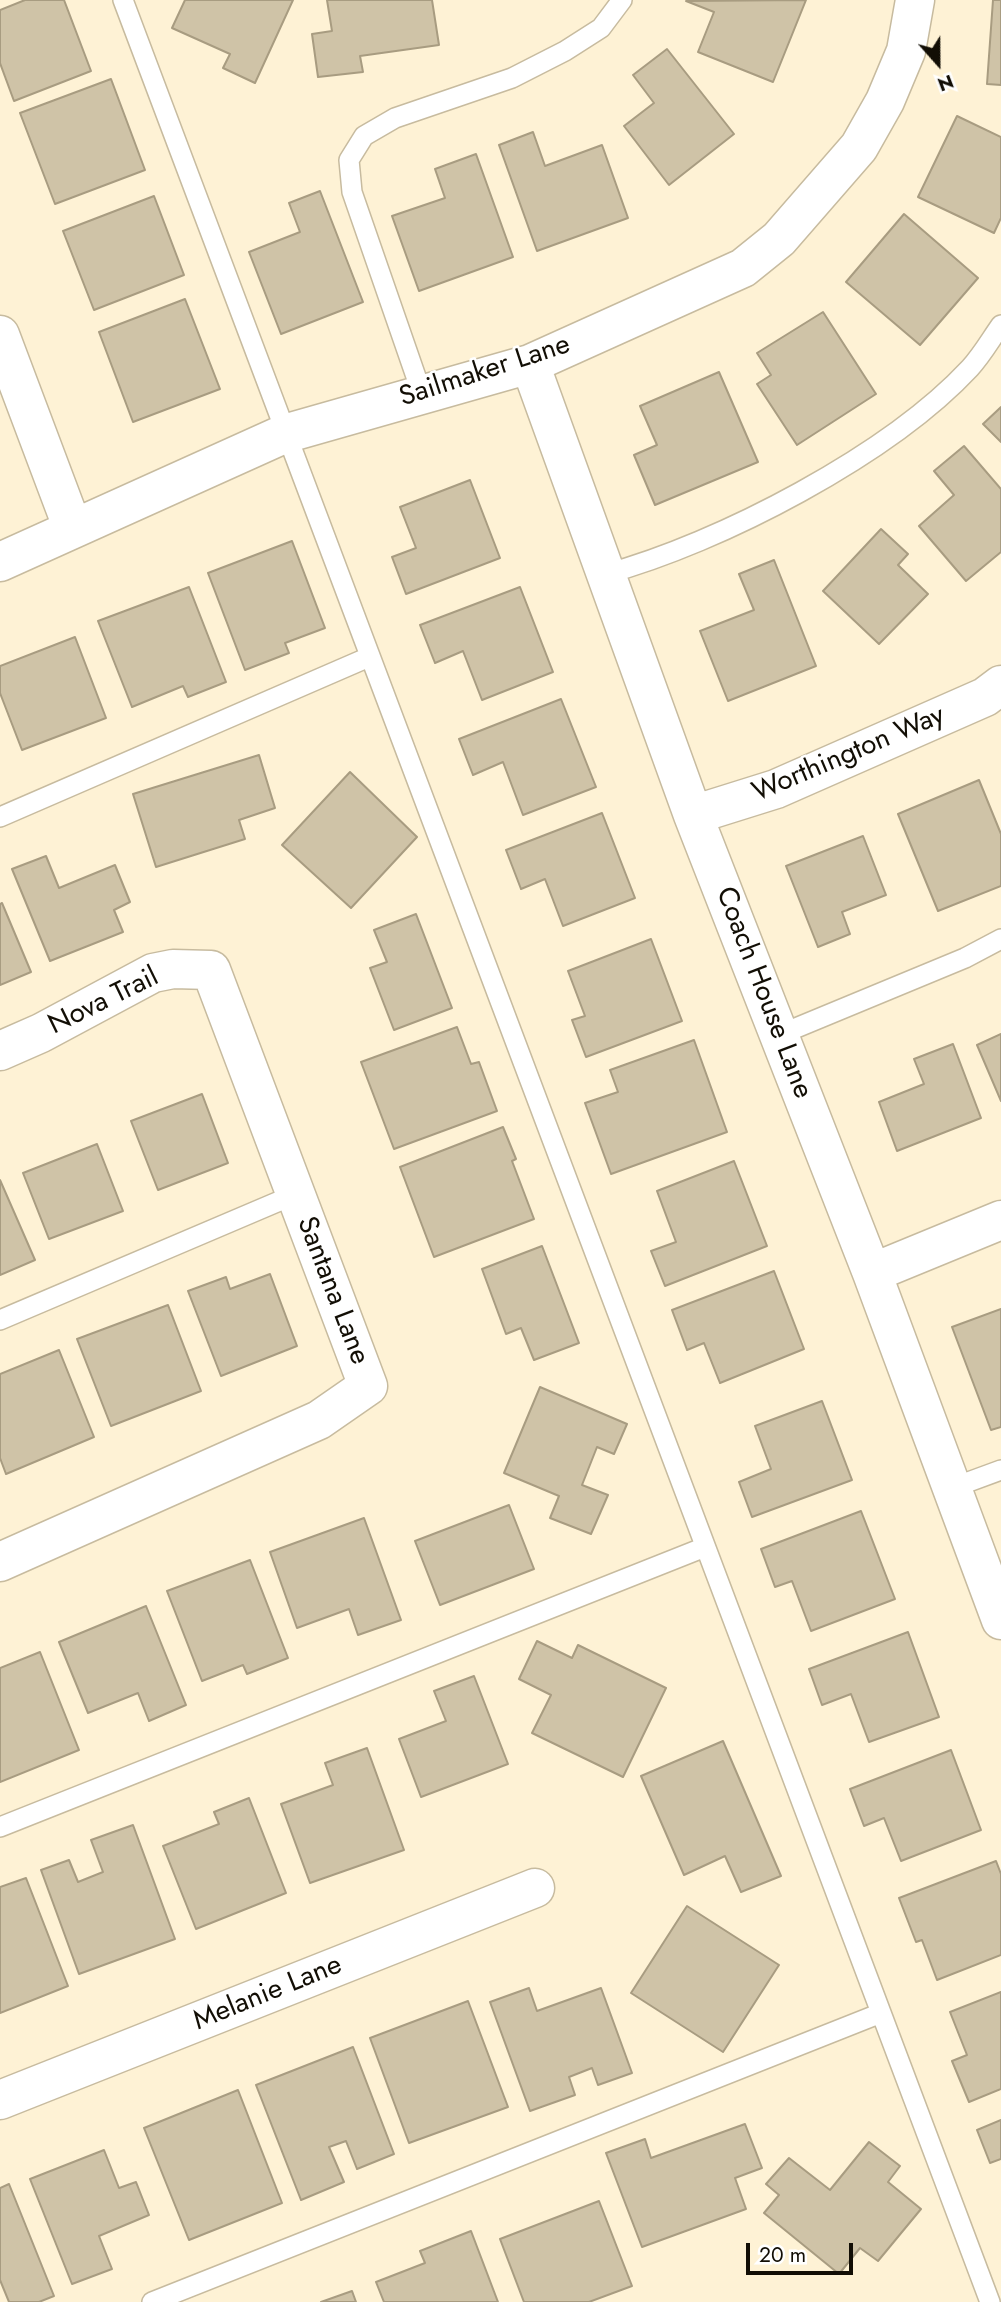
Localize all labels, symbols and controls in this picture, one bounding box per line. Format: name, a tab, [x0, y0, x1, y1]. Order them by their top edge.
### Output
north arrow	[903, 28, 973, 98]
text: N	[934, 68, 958, 98]
street label: Sailmaker Lane	[395, 329, 575, 415]
street label: Worthington Way	[748, 699, 950, 811]
street label: Coach House Lane	[707, 883, 819, 1103]
street label: Nova Trail	[43, 961, 165, 1043]
street label: Santana Lane	[288, 1212, 376, 1370]
street label: Melanie Lane	[189, 1949, 347, 2039]
scale bar	[749, 2228, 856, 2272]
text: 20 m	[759, 2240, 806, 2270]

